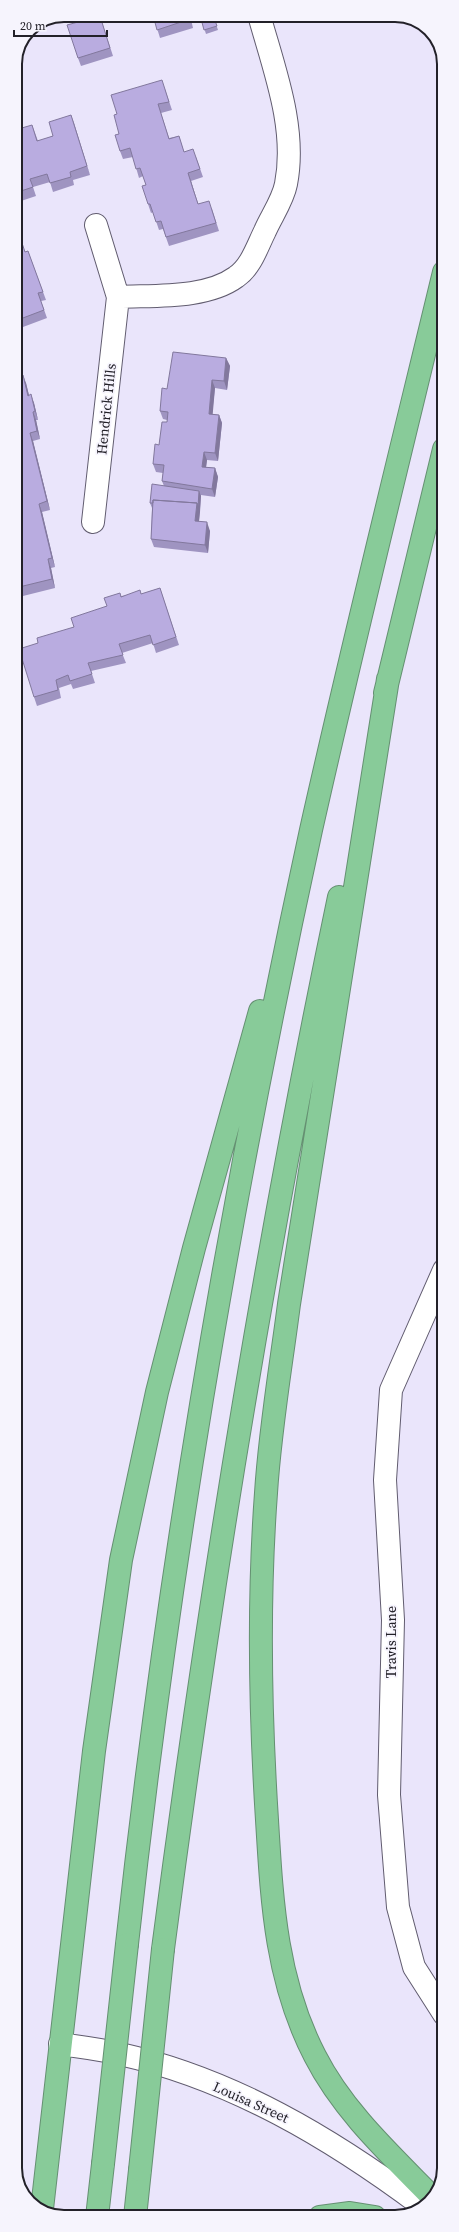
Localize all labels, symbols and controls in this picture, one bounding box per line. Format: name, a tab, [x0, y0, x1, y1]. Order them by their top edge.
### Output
scale bar	[14, 12, 107, 38]
text: 20 m	[20, 18, 46, 34]
street label: Hendrick Hills	[91, 362, 121, 456]
street label: Travis Lane	[381, 1606, 401, 1678]
street label: Louisa Street	[210, 2076, 292, 2128]

